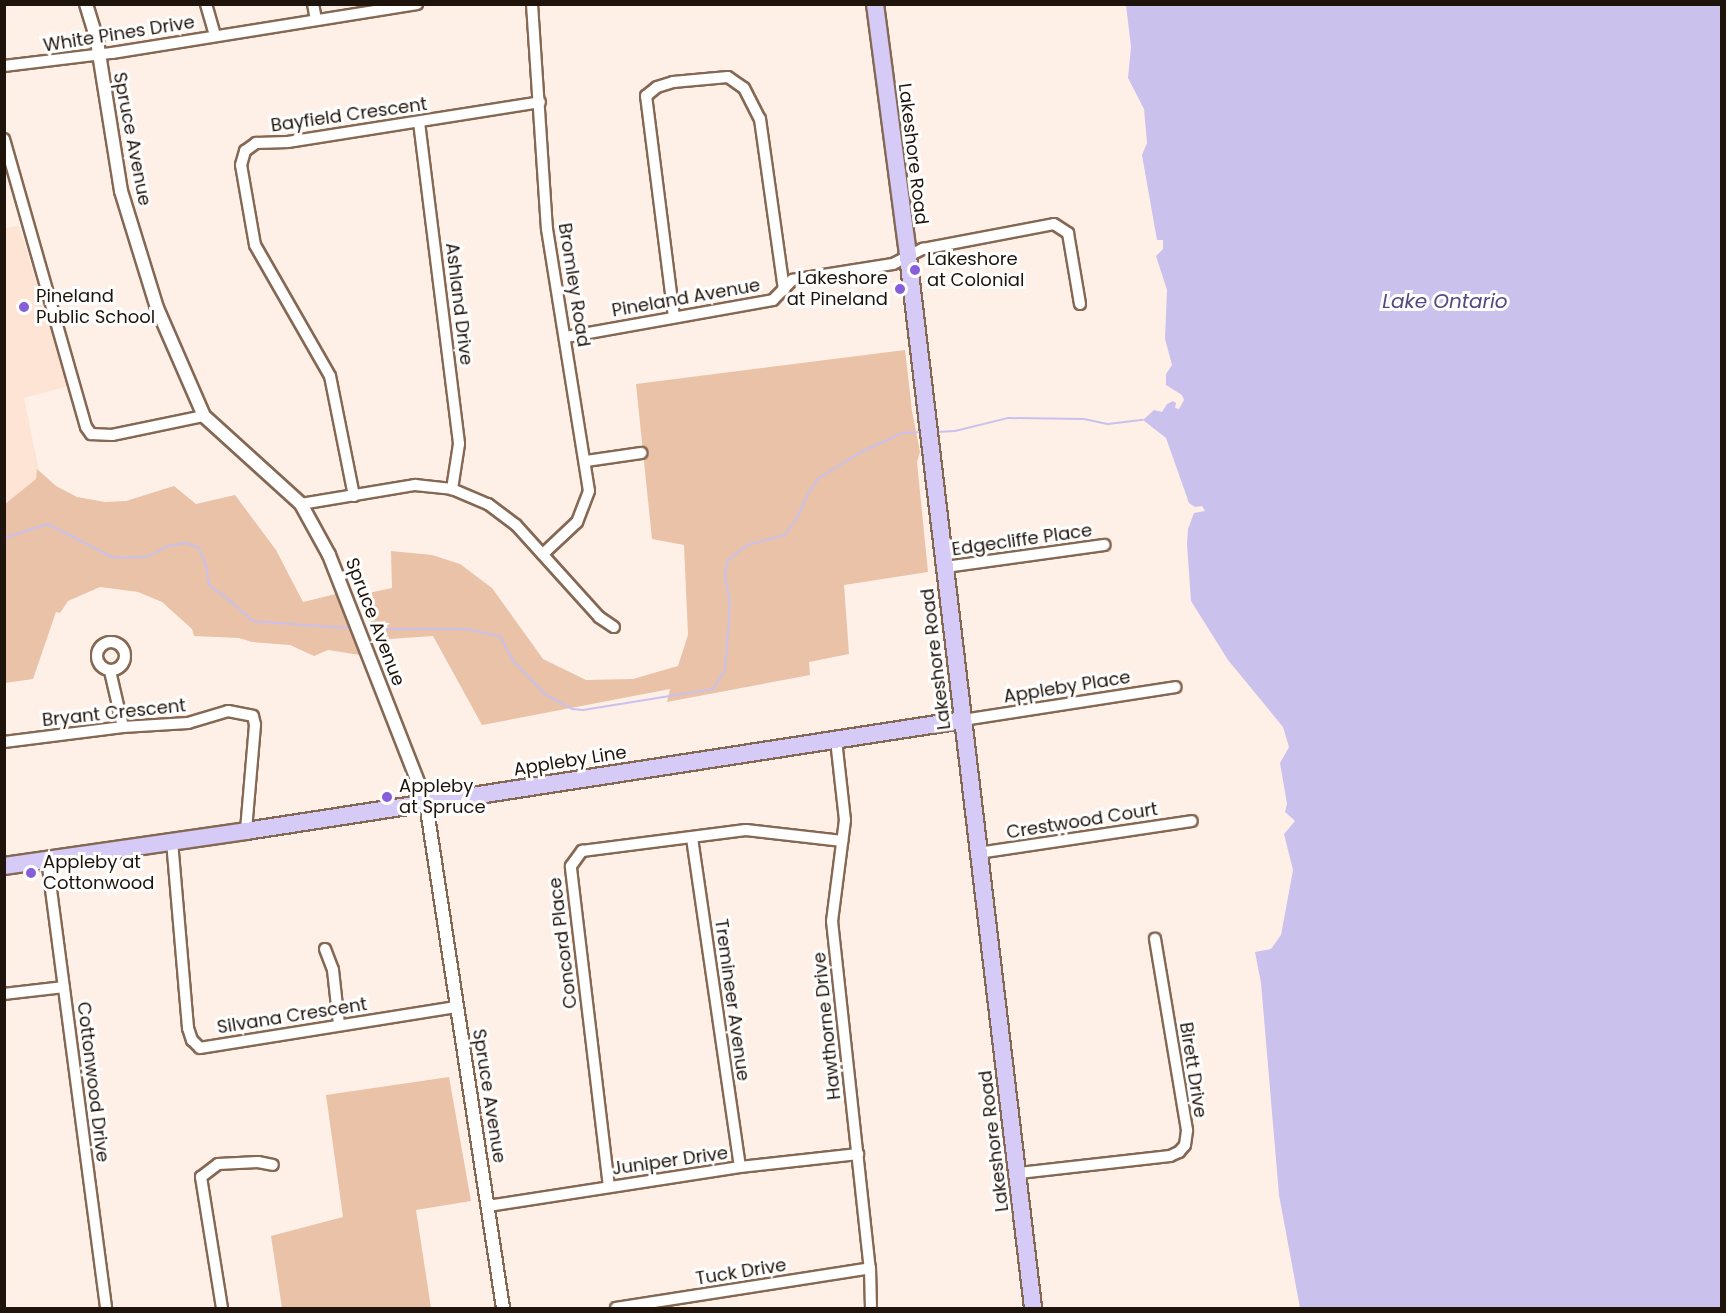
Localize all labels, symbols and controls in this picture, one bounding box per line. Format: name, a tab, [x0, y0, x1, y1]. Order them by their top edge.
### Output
street label: White Pines Drive	[42, 11, 196, 57]
street label: Spruce Avenue	[108, 70, 156, 208]
street label: Lakeshore Road	[894, 82, 932, 226]
street label: Bayfield Crescent	[269, 93, 429, 137]
street label: Bromley Road	[554, 222, 594, 348]
street label: Ashland Drive	[441, 242, 477, 366]
place label: Lakeshore at Colonial	[927, 249, 1024, 292]
marker: Lakeshore at Colonial	[908, 263, 922, 277]
place label: Lakeshore at Pineland	[787, 268, 888, 310]
street label: Pineland Avenue	[610, 274, 762, 322]
marker: Lakeshore at Pineland	[893, 282, 907, 296]
place label: Pineland Public School	[36, 286, 155, 328]
water label: Lake Ontario	[1382, 289, 1508, 313]
marker: Pineland Public School	[17, 300, 31, 314]
street label: Edgecliffe Place	[950, 519, 1094, 561]
street label: Spruce Avenue	[341, 555, 409, 689]
street label: Lakeshore Road	[917, 587, 955, 731]
street label: Appleby Place	[1002, 666, 1132, 708]
street label: Bryant Crescent	[41, 695, 187, 731]
street label: Appleby Line	[512, 741, 628, 781]
place label: Appleby at Spruce	[399, 776, 486, 818]
marker: Appleby at Spruce	[380, 790, 394, 804]
street label: Crestwood Court	[1005, 798, 1159, 844]
place label: Appleby at Cottonwood	[43, 852, 155, 894]
marker: Appleby at Cottonwood	[24, 866, 38, 880]
street label: Concord Place	[544, 876, 582, 1010]
street label: Tremineer Avenue	[710, 918, 754, 1082]
street label: Hawthorne Drive	[809, 951, 845, 1101]
street label: Silvana Crescent	[215, 993, 369, 1039]
street label: Cottonwood Drive	[72, 1001, 114, 1163]
street label: Birett Drive	[1175, 1021, 1211, 1119]
street label: Spruce Avenue	[468, 1027, 510, 1165]
street label: Lakeshore Road	[975, 1069, 1013, 1213]
street label: Juniper Drive	[611, 1142, 729, 1180]
street label: Tuck Drive	[694, 1254, 788, 1290]

